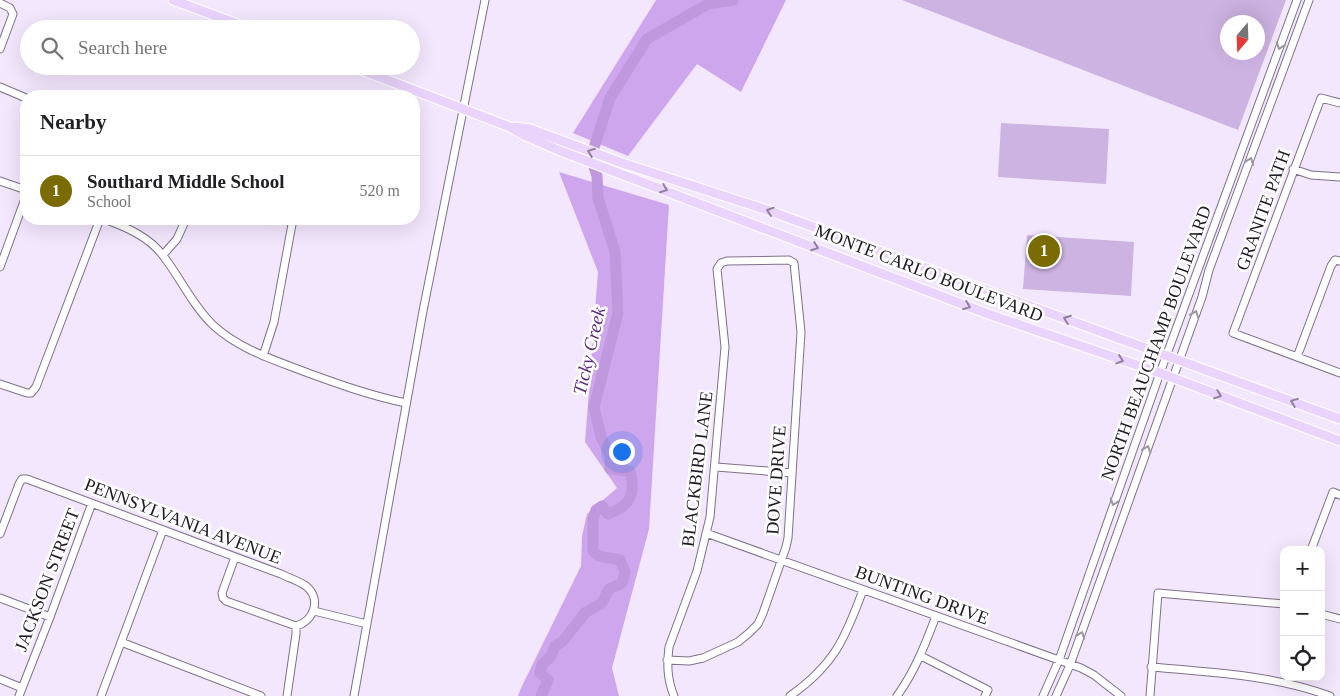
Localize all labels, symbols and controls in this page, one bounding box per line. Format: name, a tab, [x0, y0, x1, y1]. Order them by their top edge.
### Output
north arrow	[1220, 15, 1265, 60]
search box	[20, 20, 420, 75]
icon: search	[38, 34, 66, 62]
text: Search here	[78, 37, 167, 58]
one-way arrow	[1276, 41, 1286, 50]
text: Nearby	[40, 110, 107, 134]
street label: GRANITE PATH	[1232, 147, 1294, 273]
one-way arrow	[587, 148, 596, 158]
one-way arrow	[1244, 157, 1254, 166]
text: Southard Middle School	[87, 171, 284, 192]
text: 1	[52, 182, 60, 199]
text: 520 m	[360, 182, 400, 199]
one-way arrow	[659, 183, 668, 193]
text: School	[87, 193, 131, 210]
street label: NORTH BEAUCHAMP BOULEVARD	[1097, 203, 1215, 483]
one-way arrow	[766, 207, 775, 217]
street label: MONTE CARLO BOULEVARD	[812, 220, 1046, 326]
pin: 1	[1028, 232, 1060, 270]
one-way arrow	[811, 242, 819, 252]
one-way arrow	[962, 300, 971, 310]
water label: Ticky Creek	[569, 304, 609, 397]
one-way arrow	[1189, 310, 1199, 319]
one-way arrow	[1063, 315, 1072, 325]
one-way arrow	[1116, 354, 1124, 364]
one-way arrow	[1213, 389, 1222, 399]
street label: BLACKBIRD LANE	[678, 390, 716, 548]
one-way arrow	[1291, 398, 1299, 408]
street label: DOVE DRIVE	[762, 425, 790, 535]
your location	[609, 439, 635, 465]
one-way arrow	[1141, 445, 1151, 453]
street label: PENNSYLVANIA AVENUE	[82, 474, 284, 568]
one-way arrow	[1110, 497, 1120, 506]
street label: JACKSON STREET	[11, 506, 83, 654]
map controls	[1280, 546, 1325, 681]
button: +	[1280, 546, 1325, 591]
street label: BUNTING DRIVE	[853, 562, 991, 628]
button: −	[1280, 591, 1325, 636]
one-way arrow	[1075, 631, 1085, 639]
button: locate	[1280, 636, 1325, 681]

